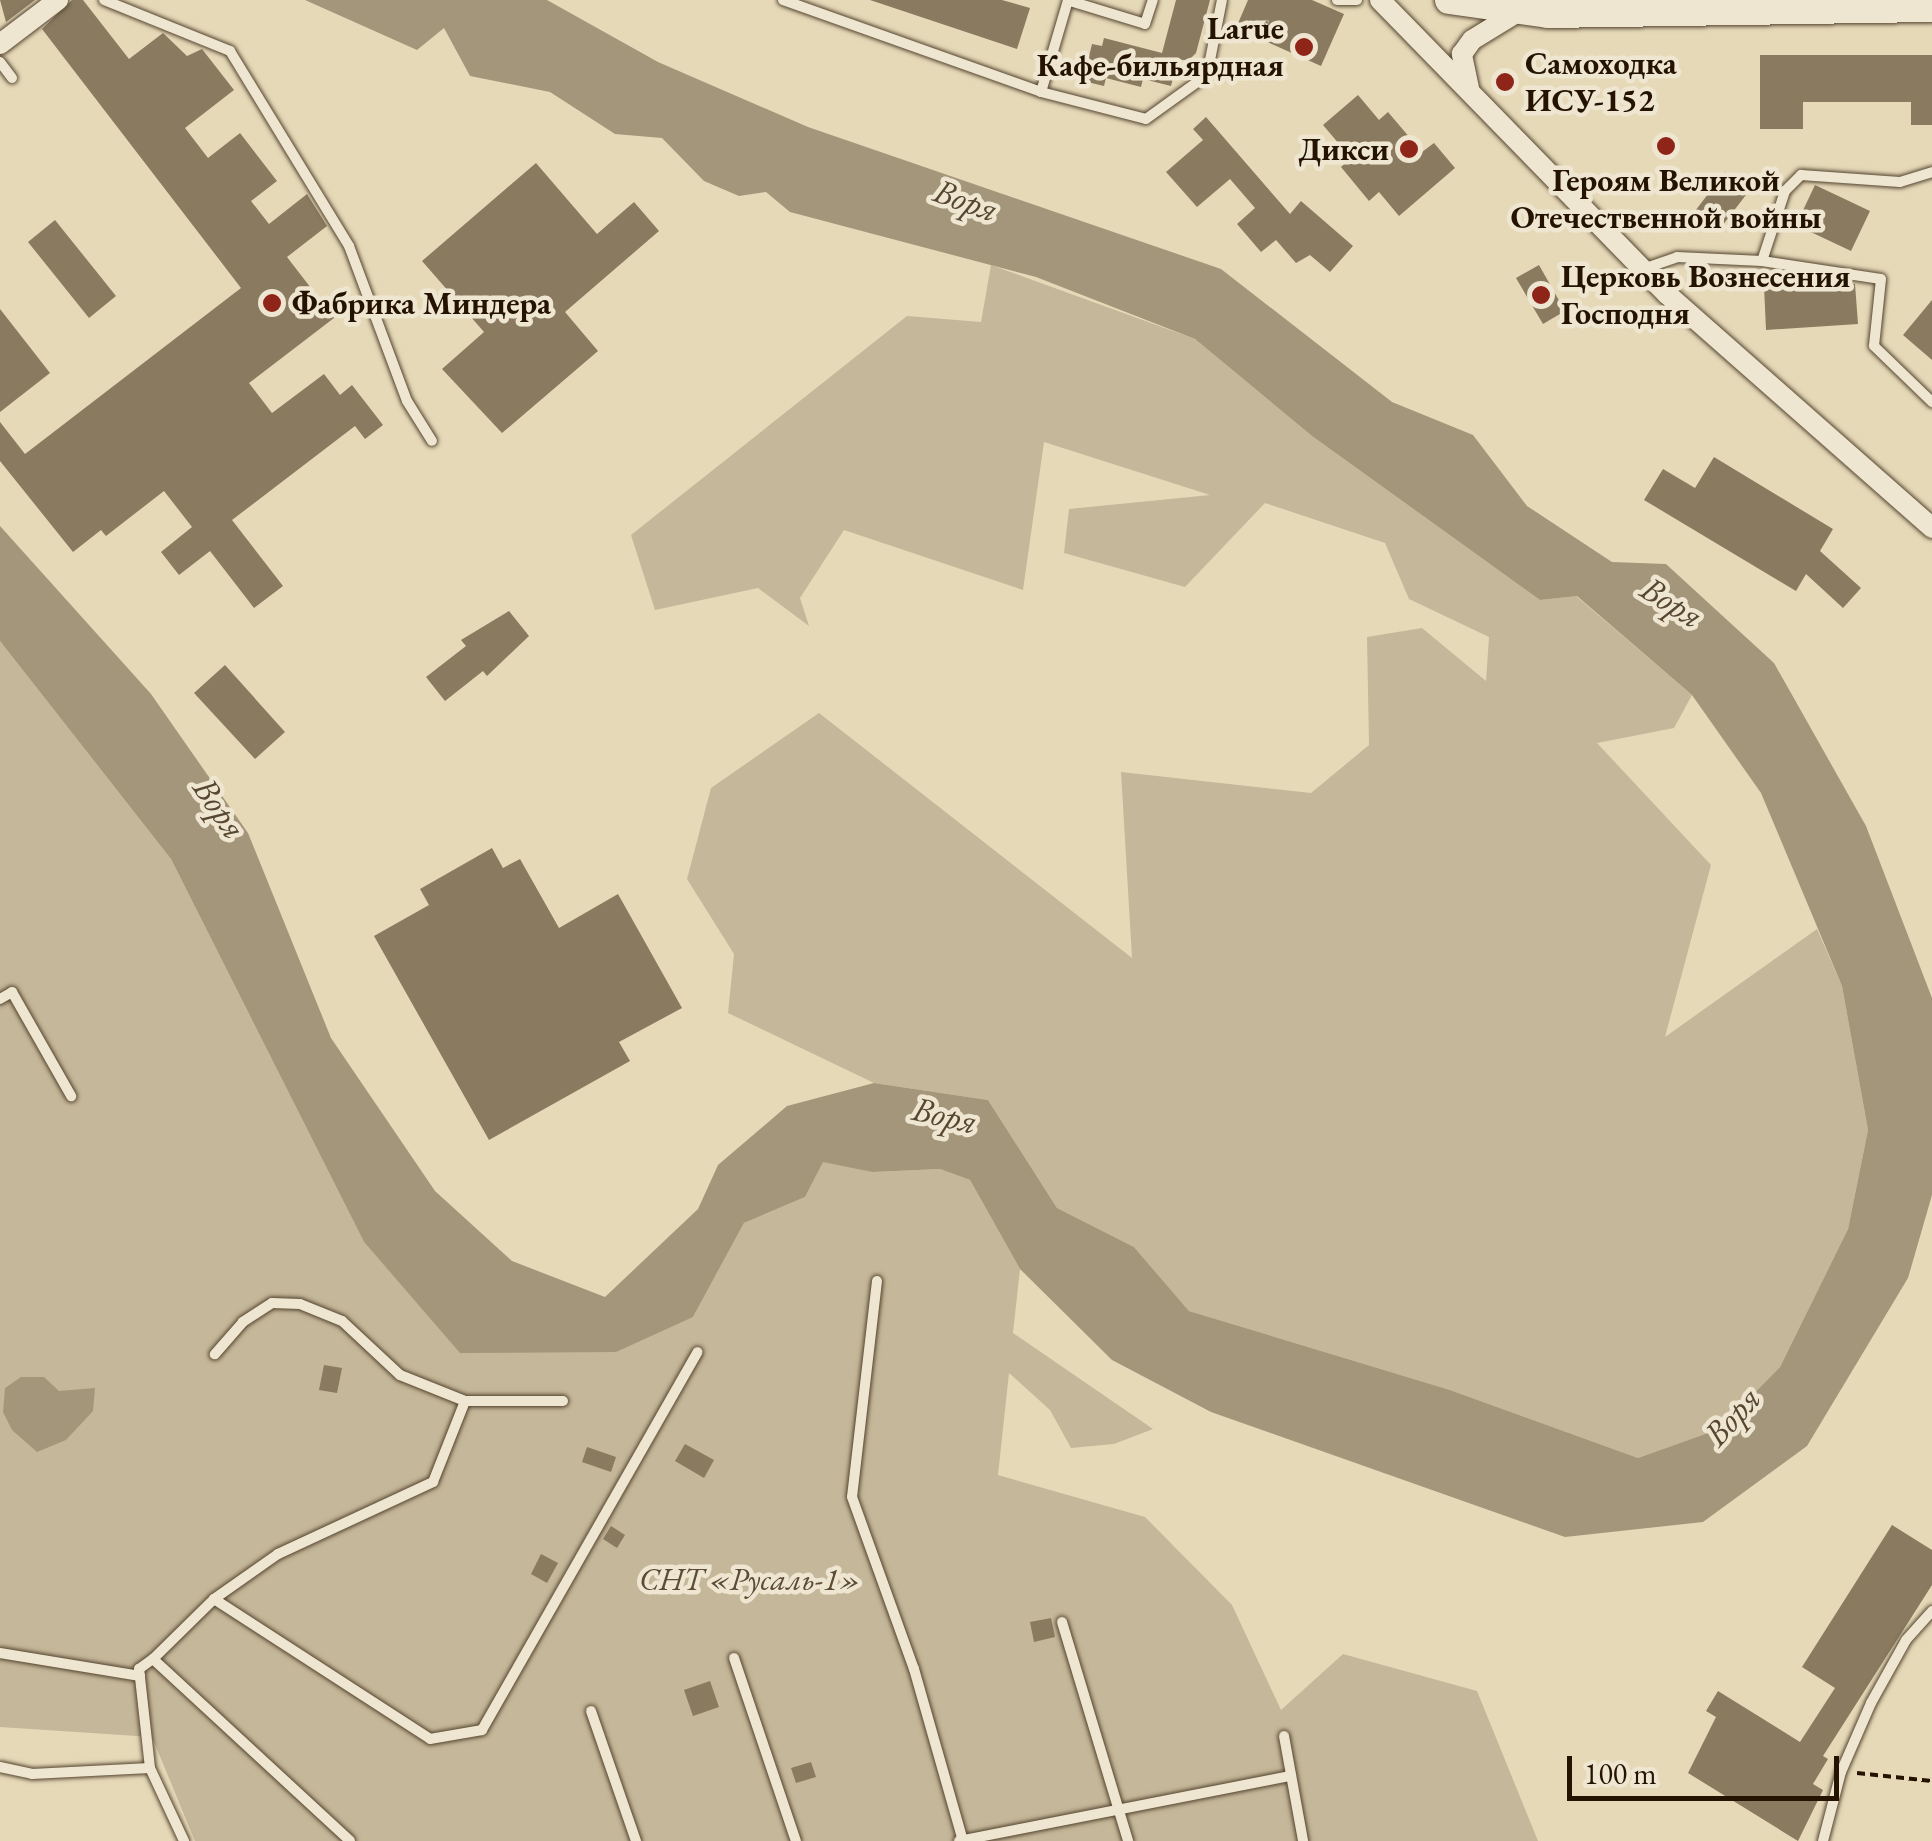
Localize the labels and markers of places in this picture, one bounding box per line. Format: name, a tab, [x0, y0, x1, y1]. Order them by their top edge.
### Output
place label: Larue Кафе-бильярдная	[1037, 10, 1284, 85]
marker: Larue Кафе-бильярдная	[1293, 36, 1315, 58]
place label: Самоходка ИСУ-152	[1525, 45, 1677, 120]
marker: Самоходка ИСУ-152	[1494, 71, 1516, 93]
place label: Дикси	[1298, 130, 1389, 168]
marker: Героям Великой Отечественной войны	[1655, 135, 1677, 157]
marker: Дикси	[1398, 138, 1420, 160]
place label: Героям Великой Отечественной войны	[1510, 162, 1822, 237]
place label: Церковь Вознесения Господня	[1561, 258, 1850, 333]
place label: Фабрика Миндера	[292, 284, 551, 322]
marker: Церковь Вознесения Господня	[1530, 284, 1552, 306]
marker: Фабрика Миндера	[261, 292, 283, 314]

